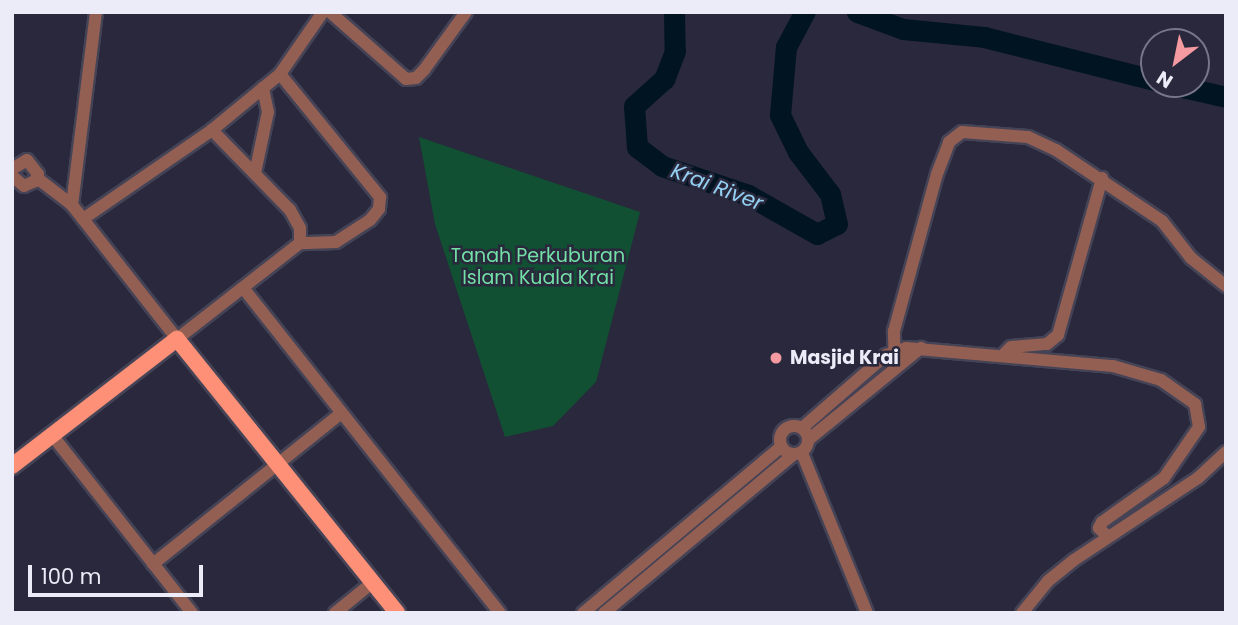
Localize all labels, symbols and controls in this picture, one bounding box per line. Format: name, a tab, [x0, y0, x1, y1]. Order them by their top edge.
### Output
north arrow	[1140, 28, 1210, 98]
text: N	[1151, 64, 1178, 95]
water label: Krai River	[667, 158, 767, 216]
park label: Tanah Perkuburan Islam Kuala Krai	[451, 245, 625, 289]
place label: Masjid Krai	[790, 347, 899, 369]
marker: Masjid Krai	[768, 350, 784, 366]
scale bar	[32, 552, 206, 596]
text: 100 m	[41, 562, 101, 591]

